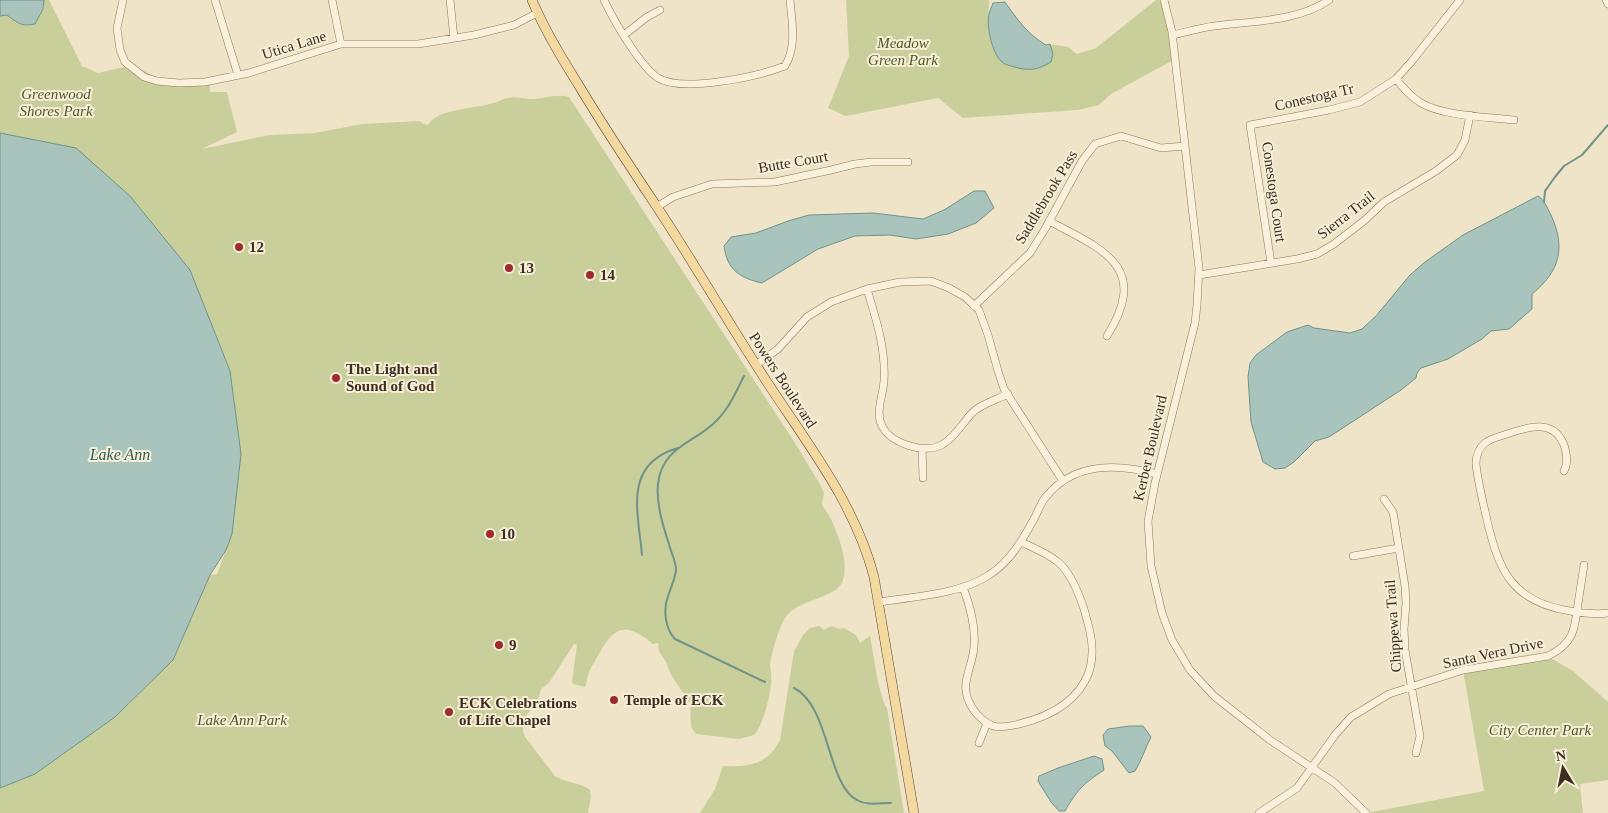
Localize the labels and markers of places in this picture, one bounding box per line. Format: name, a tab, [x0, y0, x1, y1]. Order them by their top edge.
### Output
place label: 12	[249, 239, 264, 255]
marker: 12	[233, 241, 245, 253]
place label: 13	[519, 260, 534, 276]
marker: 13	[503, 262, 515, 274]
place label: 14	[600, 267, 616, 283]
marker: 14	[584, 269, 596, 281]
place label: The Light and Sound of God	[346, 361, 438, 394]
marker: The Light and Sound of God	[330, 372, 342, 384]
place label: 10	[500, 526, 515, 542]
marker: 10	[484, 528, 496, 540]
place label: 9	[509, 637, 517, 653]
marker: 9	[493, 639, 505, 651]
place label: Temple of ECK	[624, 692, 724, 708]
marker: Temple of ECK	[608, 694, 620, 706]
place label: ECK Celebrations of Life Chapel	[459, 695, 577, 728]
marker: ECK Celebrations of Life Chapel	[443, 706, 455, 718]

